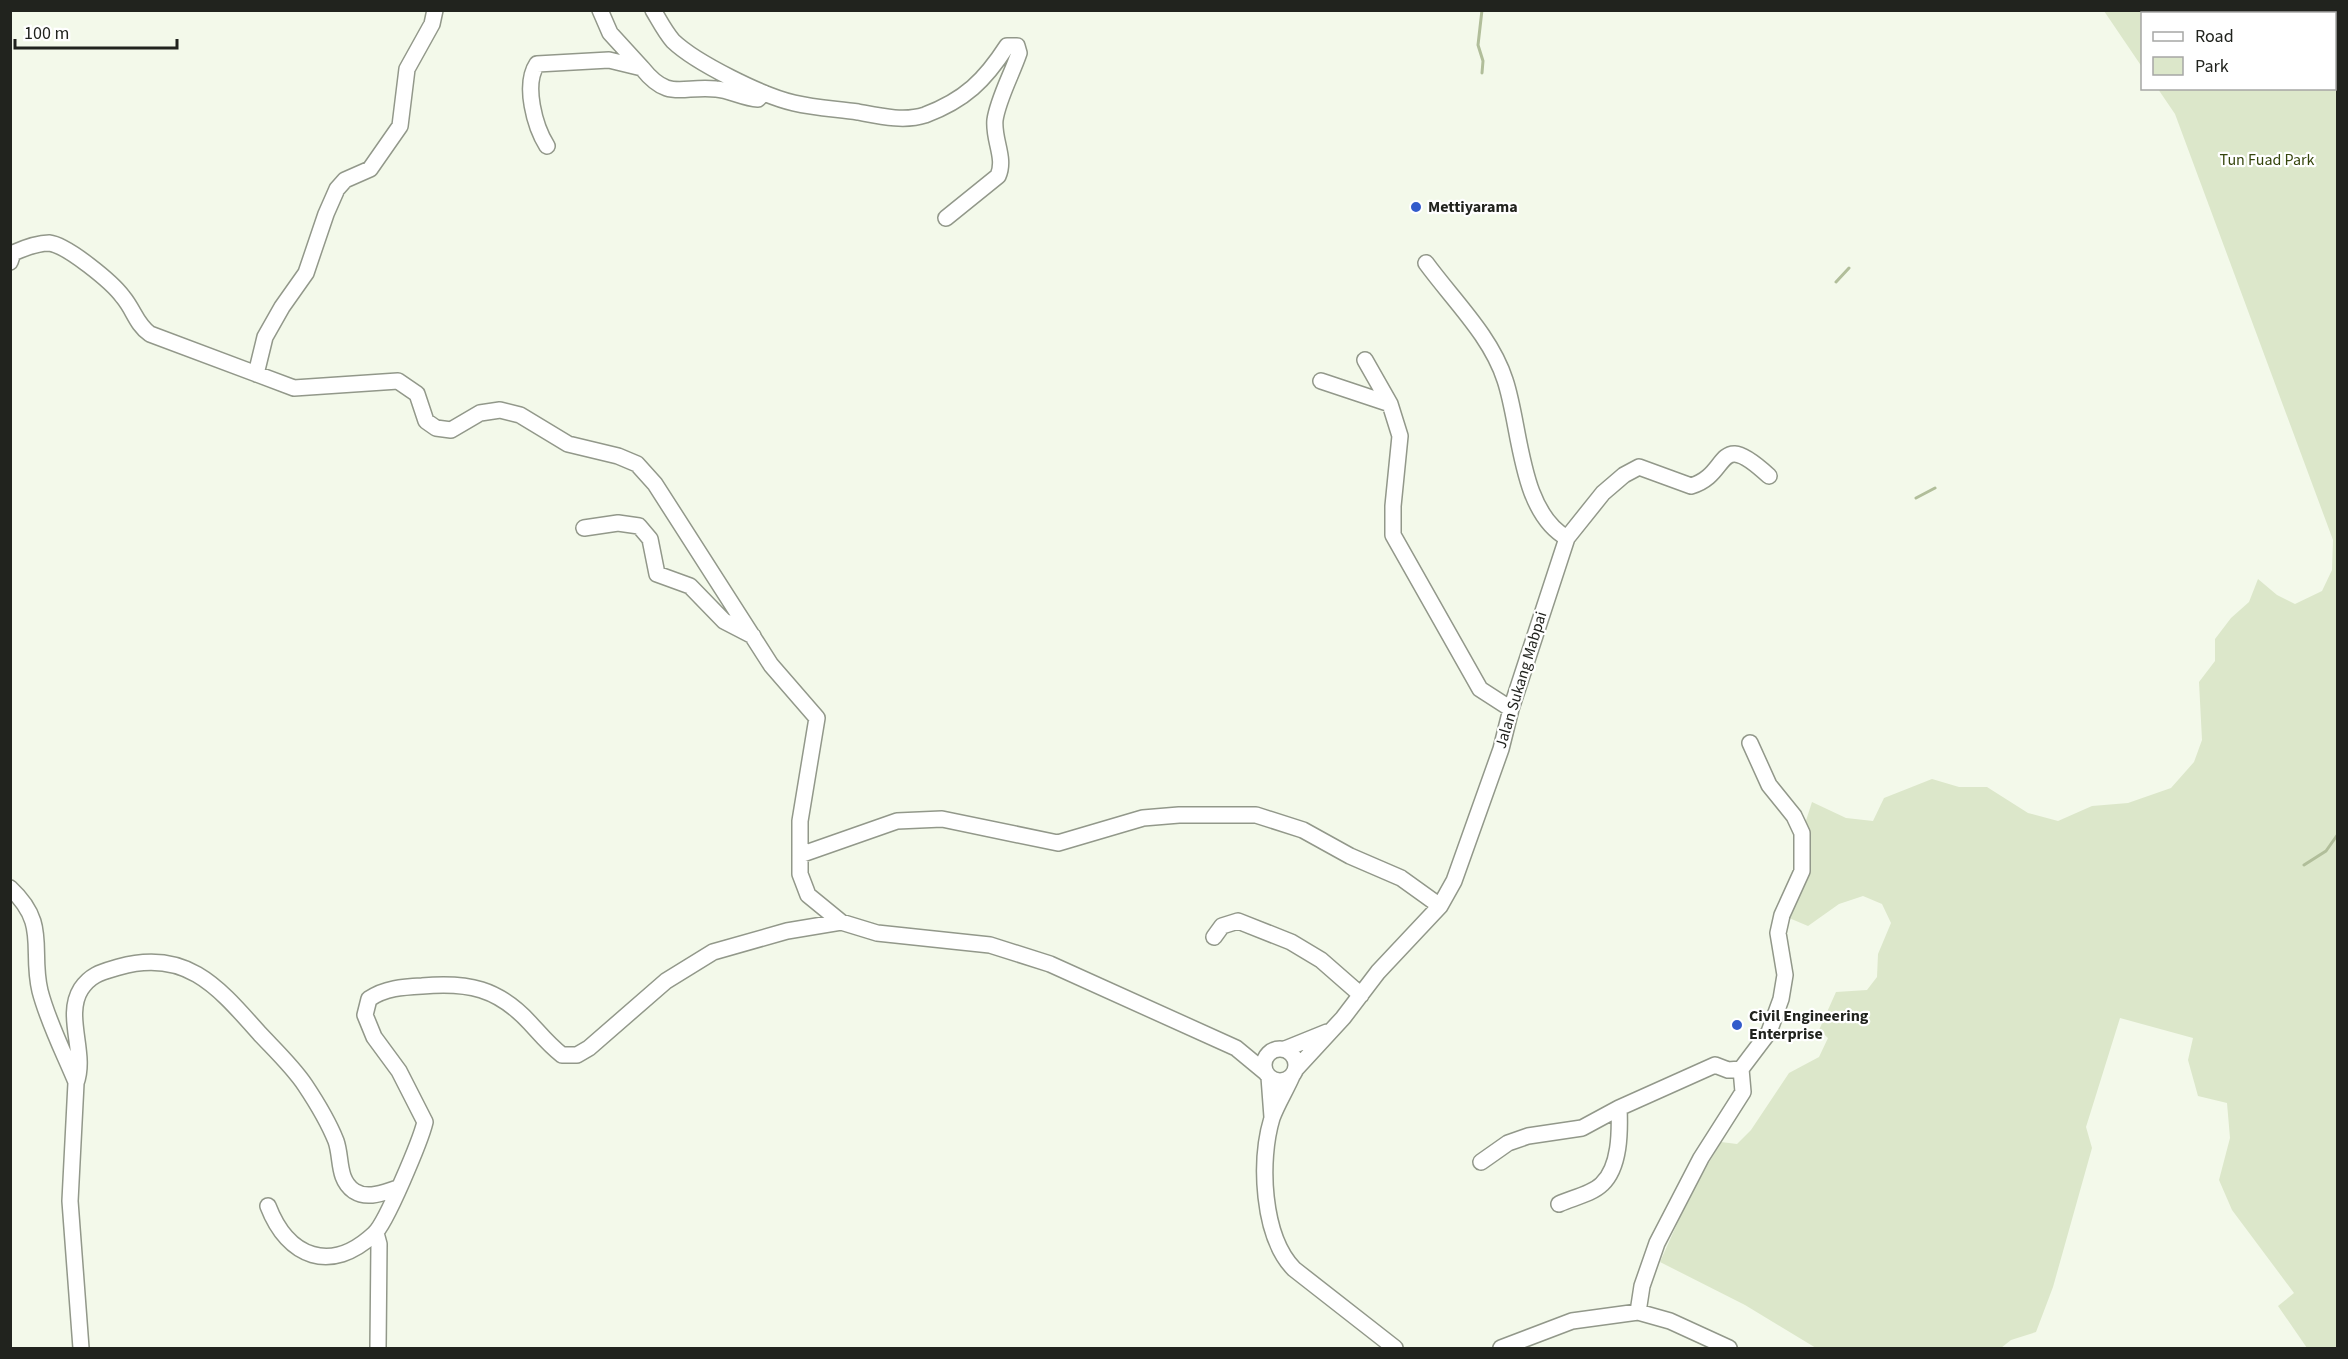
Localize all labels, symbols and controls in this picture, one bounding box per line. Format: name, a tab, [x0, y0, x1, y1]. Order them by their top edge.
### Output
scale bar	[15, 12, 177, 50]
legend	[2141, 12, 2336, 90]
text: 100 m	[24, 21, 69, 46]
text: Road	[2195, 24, 2234, 49]
text: Park	[2195, 54, 2229, 79]
park label: Tun Fuad Park	[2220, 149, 2315, 171]
place label: Mettiyarama	[1428, 196, 1518, 218]
marker: Mettiyarama	[1409, 200, 1423, 214]
street label: Jalan Sukang Mabpai	[1490, 609, 1552, 751]
place label: Civil Engineering Enterprise	[1749, 1005, 1869, 1045]
marker: Civil Engineering Enterprise	[1730, 1018, 1744, 1032]

